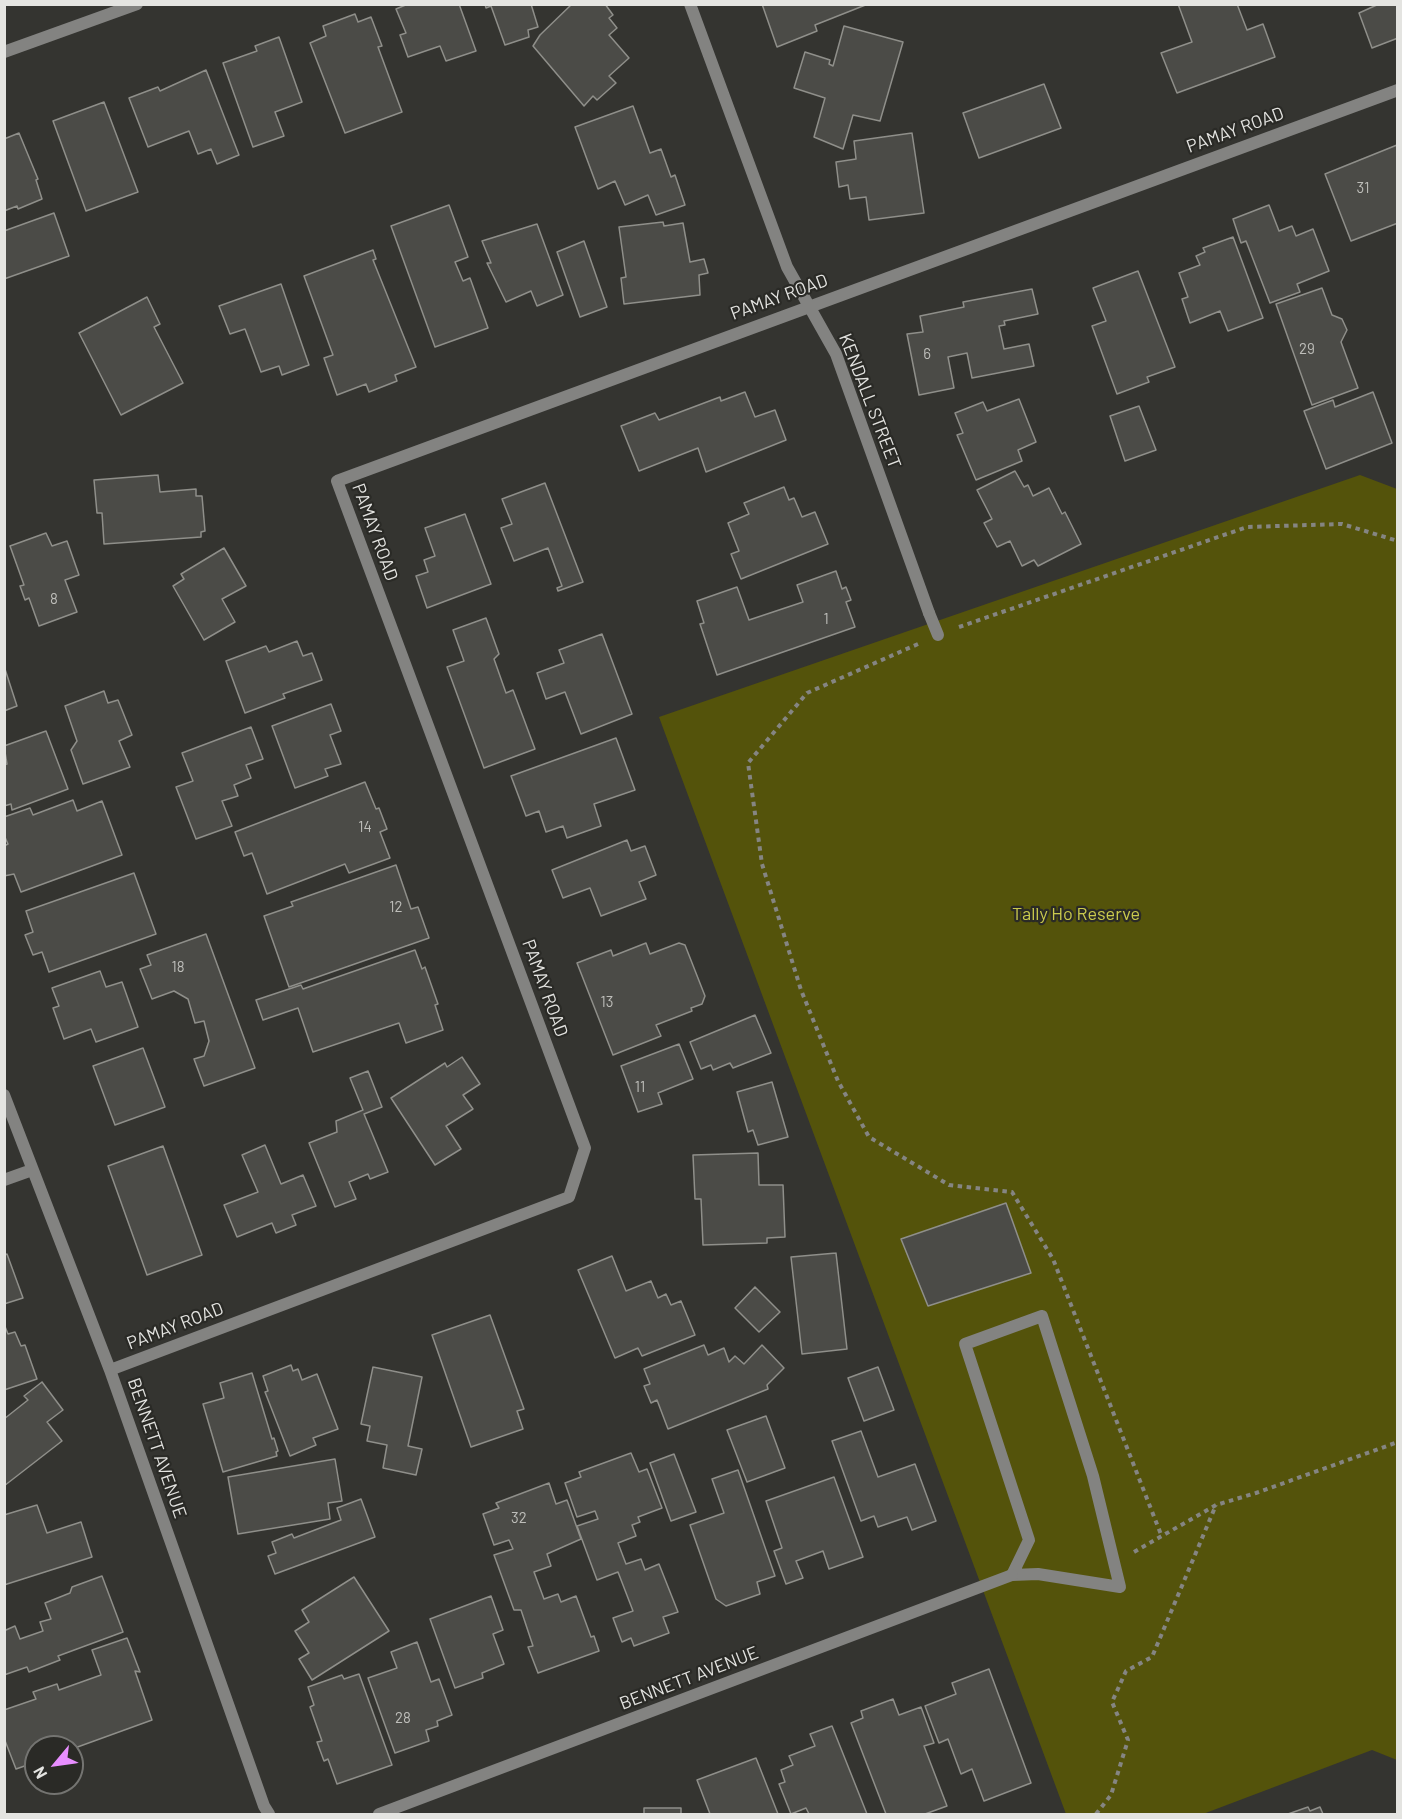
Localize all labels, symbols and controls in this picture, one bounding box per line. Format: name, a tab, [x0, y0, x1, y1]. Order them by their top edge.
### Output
street label: PAMAY ROAD	[1184, 102, 1286, 158]
house number: 31	[1357, 179, 1369, 197]
street label: PAMAY ROAD	[728, 269, 830, 325]
street label: KENDALL STREET	[834, 330, 906, 472]
house number: 29	[1299, 340, 1315, 358]
house number: 6	[923, 345, 931, 363]
street label: PAMAY ROAD	[347, 481, 403, 583]
house number: 8	[50, 590, 58, 608]
house number: 1	[823, 610, 829, 628]
house number: 14	[358, 818, 372, 836]
house number: 12	[389, 898, 403, 916]
park label: Tally Ho Reserve	[1012, 903, 1140, 925]
street label: PAMAY ROAD	[517, 937, 573, 1039]
house number: 18	[171, 958, 185, 976]
house number: 13	[601, 993, 613, 1011]
house number: 11	[635, 1078, 645, 1096]
street label: PAMAY ROAD	[124, 1298, 226, 1354]
street label: BENNETT AVENUE	[123, 1375, 191, 1521]
house number: 32	[511, 1509, 527, 1527]
street label: BENNETT AVENUE	[617, 1642, 761, 1714]
house number: 28	[395, 1709, 411, 1727]
north arrow	[24, 1735, 84, 1795]
text: N	[29, 1764, 50, 1782]

